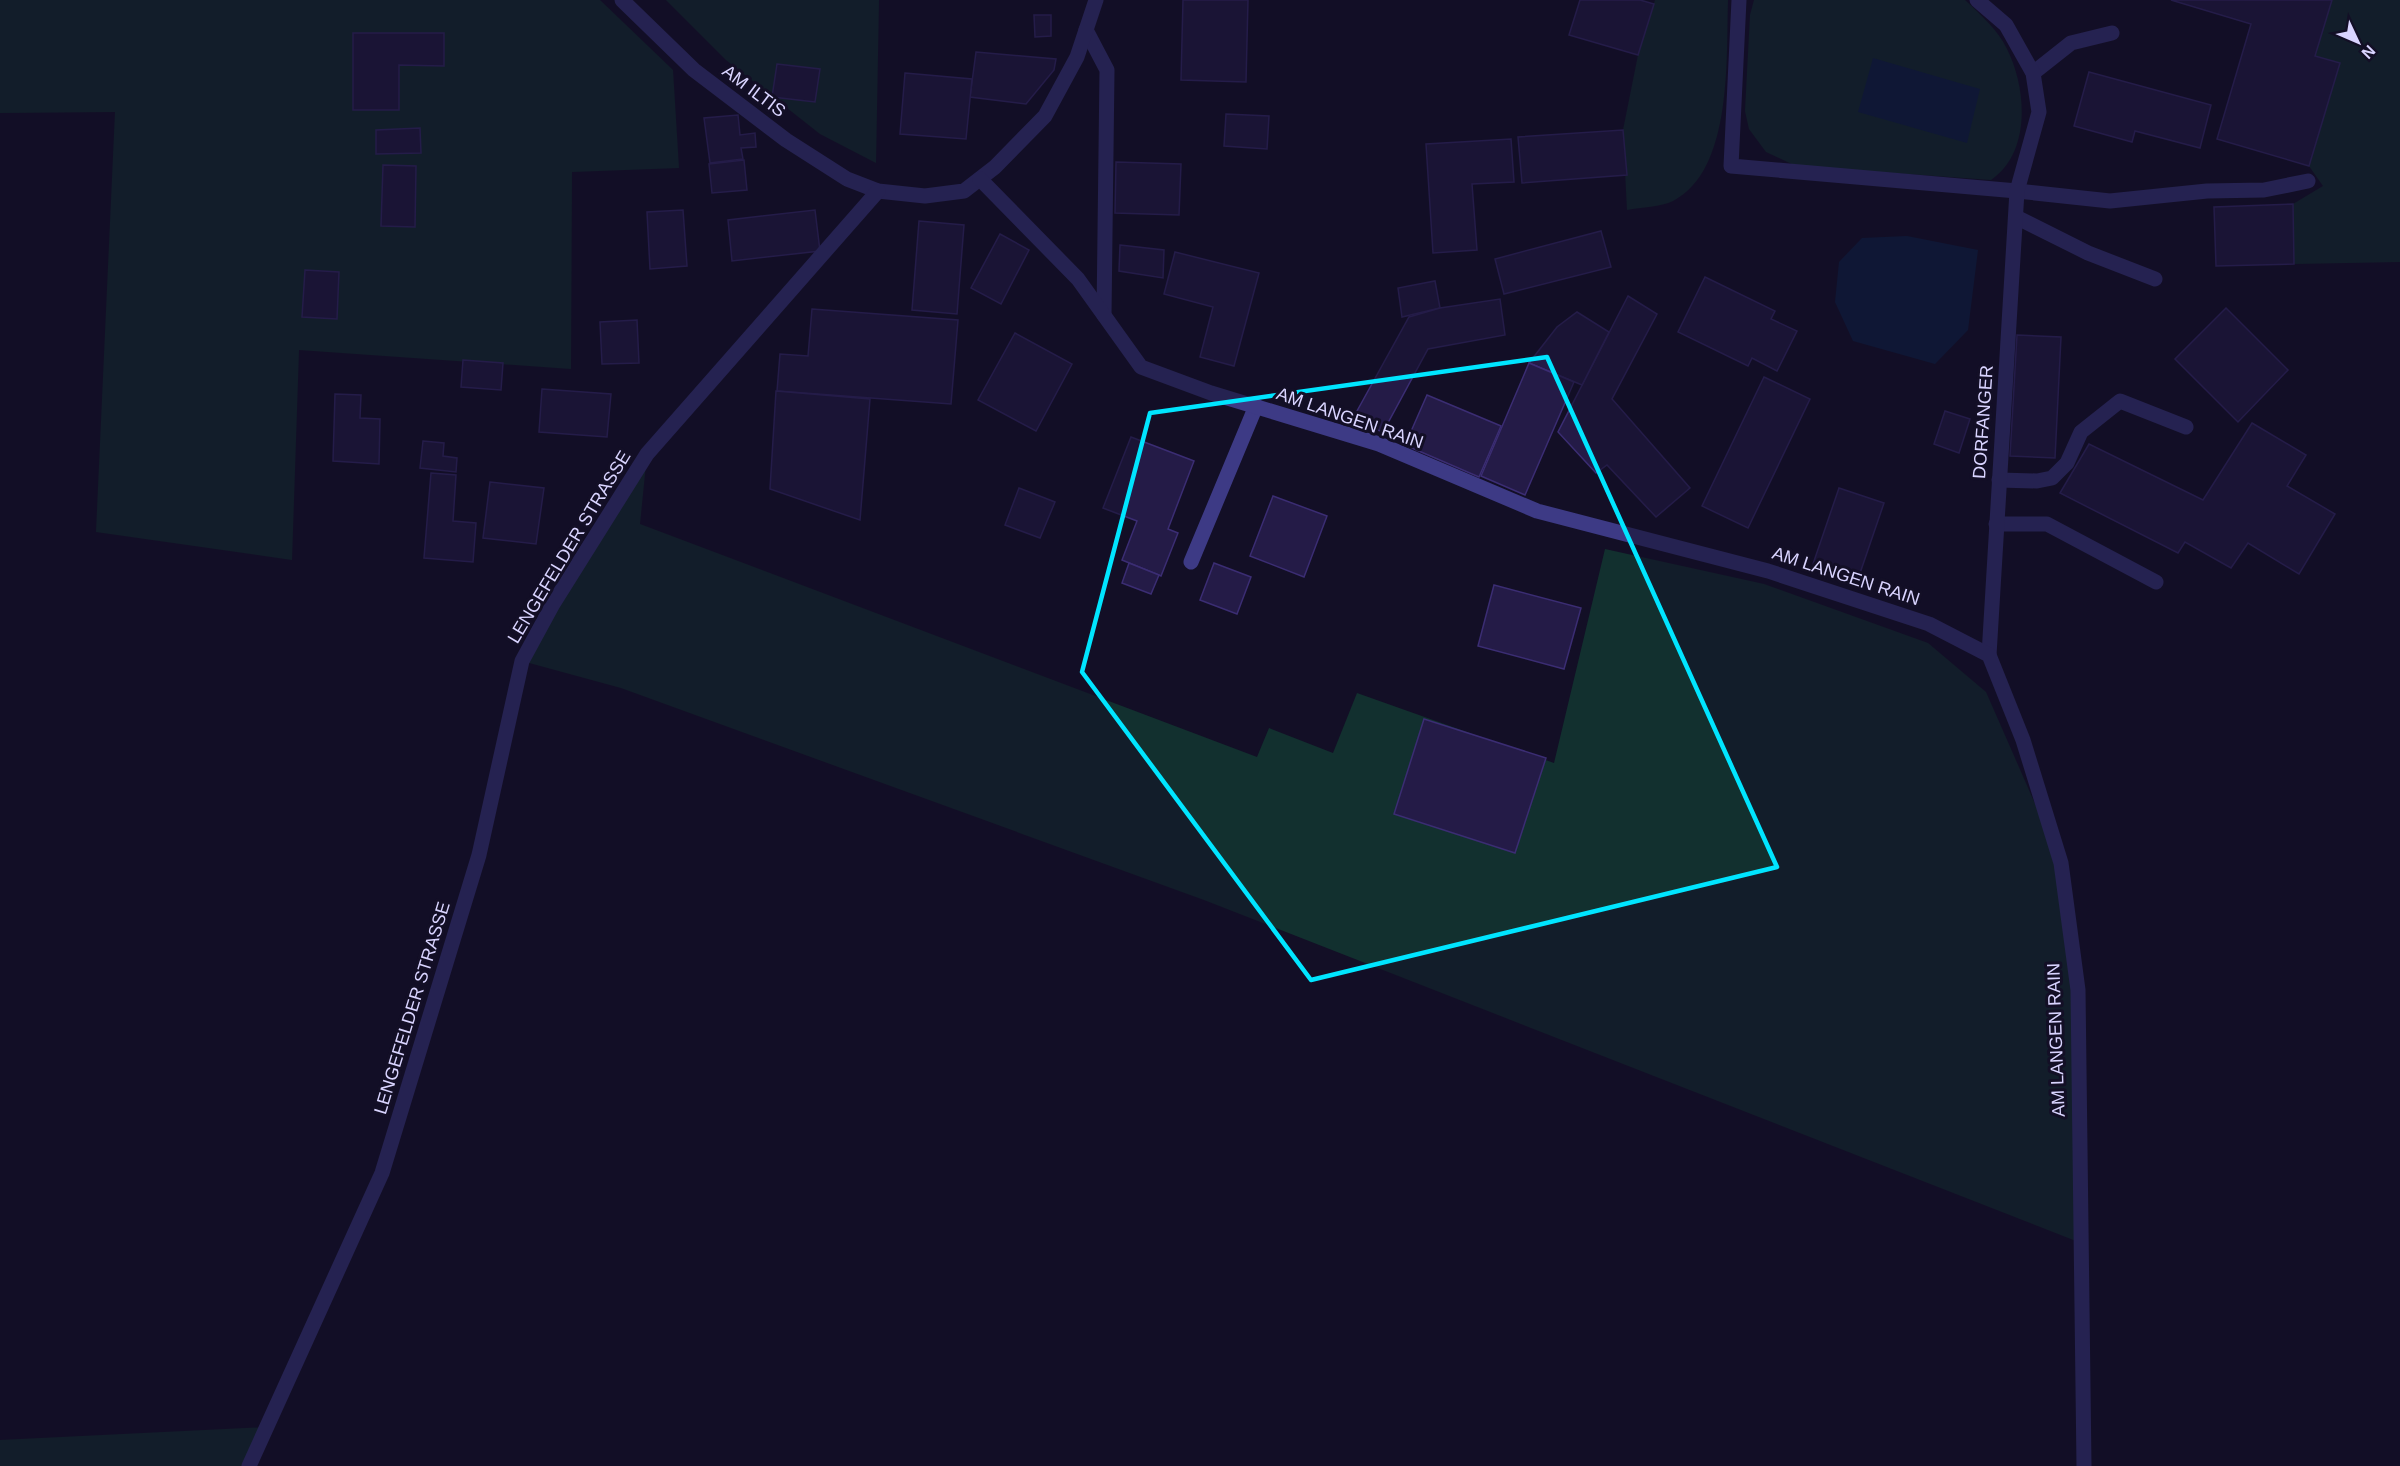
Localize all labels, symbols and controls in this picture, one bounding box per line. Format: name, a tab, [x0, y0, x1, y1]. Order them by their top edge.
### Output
north arrow	[2328, 12, 2388, 72]
text: N	[2358, 42, 2379, 62]
street label: AM ILTIS	[719, 61, 789, 121]
street label: DORFANGER	[1969, 364, 1997, 480]
street label: AM LANGEN RAIN	[1274, 383, 1426, 453]
street label: LENGEFELDER STRASSE	[504, 447, 634, 647]
street label: AM LANGEN RAIN	[1770, 543, 1922, 609]
street label: LENGEFELDER STRASSE	[370, 899, 454, 1117]
street label: AM LANGEN RAIN	[2043, 963, 2069, 1117]

